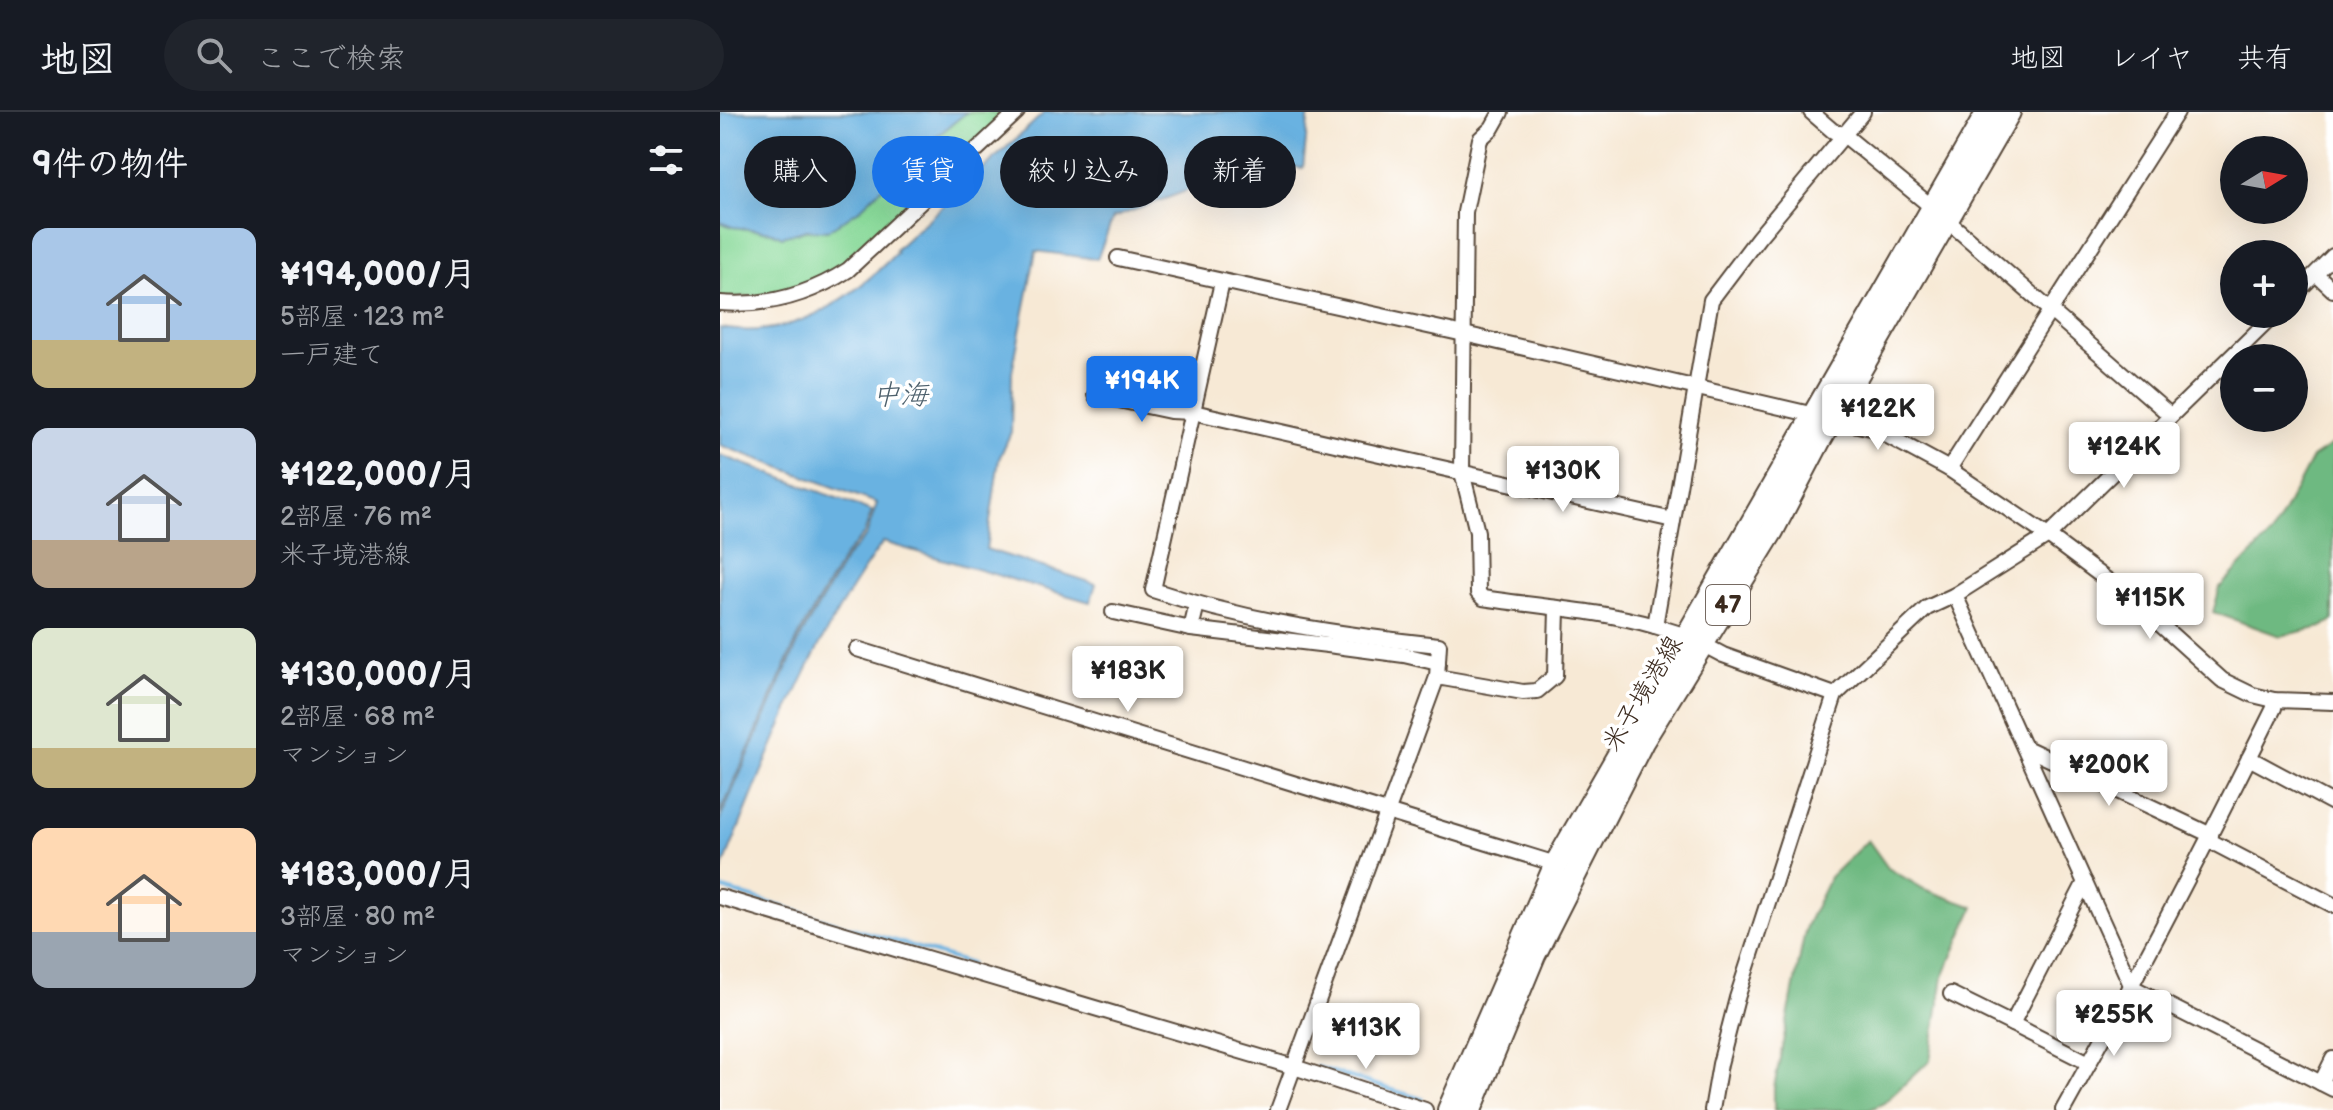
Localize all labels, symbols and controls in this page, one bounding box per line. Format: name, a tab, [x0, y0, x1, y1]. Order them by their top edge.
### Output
search box	[164, 19, 724, 91]
icon: search	[192, 33, 236, 77]
text: 地図	[40, 38, 116, 83]
text: ここで検索	[256, 41, 406, 77]
text: 地図	[2010, 42, 2066, 75]
text: レイヤ	[2110, 42, 2193, 75]
text: 共有	[2237, 42, 2293, 75]
chip: 購入	[744, 136, 856, 208]
chip: 賃貸	[872, 136, 984, 208]
chip: 絞り込み	[1000, 136, 1168, 208]
chip: 新着	[1184, 136, 1296, 208]
north arrow	[2220, 136, 2308, 224]
map controls	[2220, 136, 2308, 432]
icon: filters	[644, 138, 688, 182]
text: 9件の物件	[32, 144, 188, 185]
button: +	[2220, 240, 2308, 328]
text: ¥194,000/月	[280, 254, 477, 295]
icon: home	[96, 260, 192, 356]
text: 5部屋 · 123 m²	[280, 302, 444, 333]
text: 一戸建て	[280, 340, 384, 371]
button: −	[2220, 344, 2308, 432]
pin: ¥194K	[1086, 356, 1198, 424]
text: ¥194K	[1104, 366, 1180, 397]
water label: 中海	[872, 379, 930, 412]
pin: ¥122K	[1822, 384, 1934, 452]
text: ¥122K	[1840, 394, 1916, 425]
pin: ¥124K	[2068, 422, 2180, 490]
text: ¥124K	[2087, 432, 2161, 463]
pin: ¥130K	[1507, 446, 1619, 514]
text: ¥122,000/月	[280, 454, 477, 495]
text: ¥130K	[1525, 456, 1601, 487]
icon: home	[96, 460, 192, 556]
text: 2部屋 · 76 m²	[280, 502, 432, 533]
text: 米子境港線	[280, 540, 410, 571]
pin: ¥115K	[2094, 573, 2206, 641]
text: ¥115K	[2115, 583, 2185, 614]
road number: 47	[1706, 585, 1750, 625]
street label: 米子境港線	[1597, 630, 1690, 757]
pin: ¥183K	[1072, 646, 1184, 714]
text: ¥130,000/月	[280, 654, 478, 695]
text: ¥183K	[1090, 656, 1166, 687]
icon: home	[96, 660, 192, 756]
text: 2部屋 · 68 m²	[280, 702, 435, 733]
text: マンション	[280, 740, 409, 771]
pin: ¥200K	[2053, 740, 2165, 808]
text: ¥200K	[2068, 750, 2150, 781]
text: ¥183,000/月	[280, 854, 477, 895]
icon: home	[96, 860, 192, 956]
text: 3部屋 · 80 m²	[280, 902, 435, 933]
text: マンション	[280, 940, 409, 971]
pin: ¥255K	[2058, 990, 2170, 1058]
text: ¥255K	[2074, 1000, 2154, 1031]
pin: ¥113K	[1310, 1003, 1422, 1071]
text: ¥113K	[1331, 1013, 1401, 1044]

